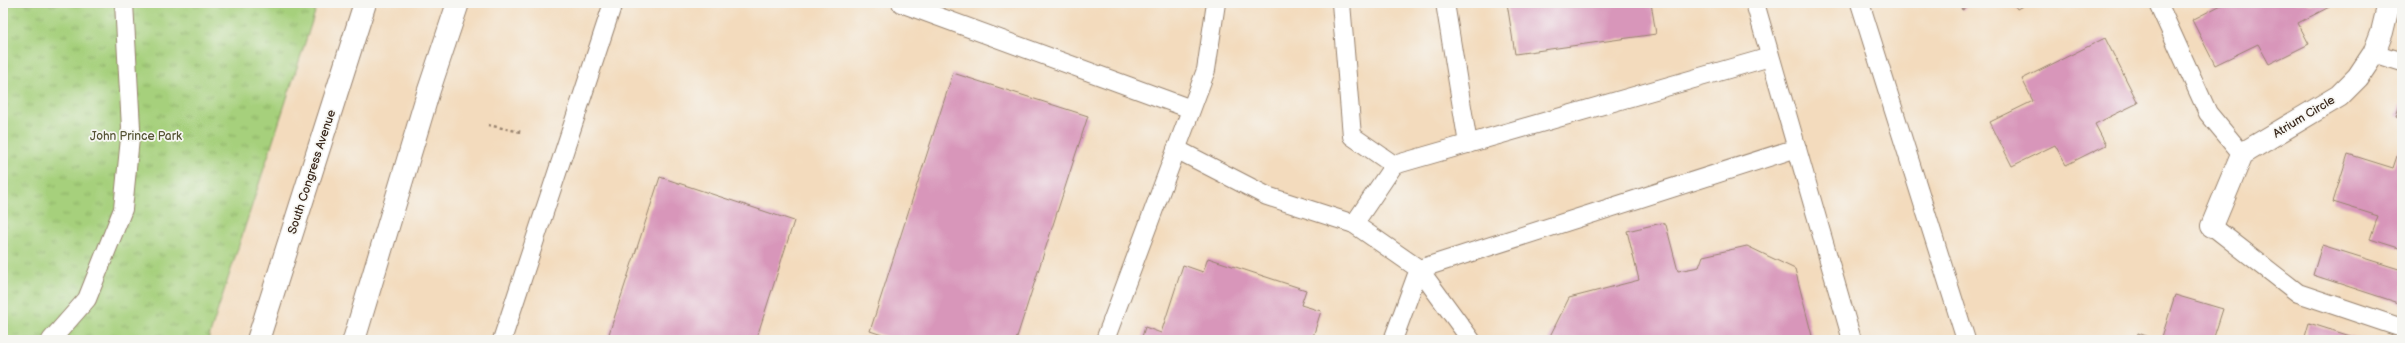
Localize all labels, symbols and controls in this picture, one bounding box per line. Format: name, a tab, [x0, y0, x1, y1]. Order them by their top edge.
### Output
street label: Atrium Circle	[2270, 93, 2338, 141]
street label: South Congress Avenue	[285, 108, 339, 236]
park label: John Prince Park	[90, 129, 182, 144]

